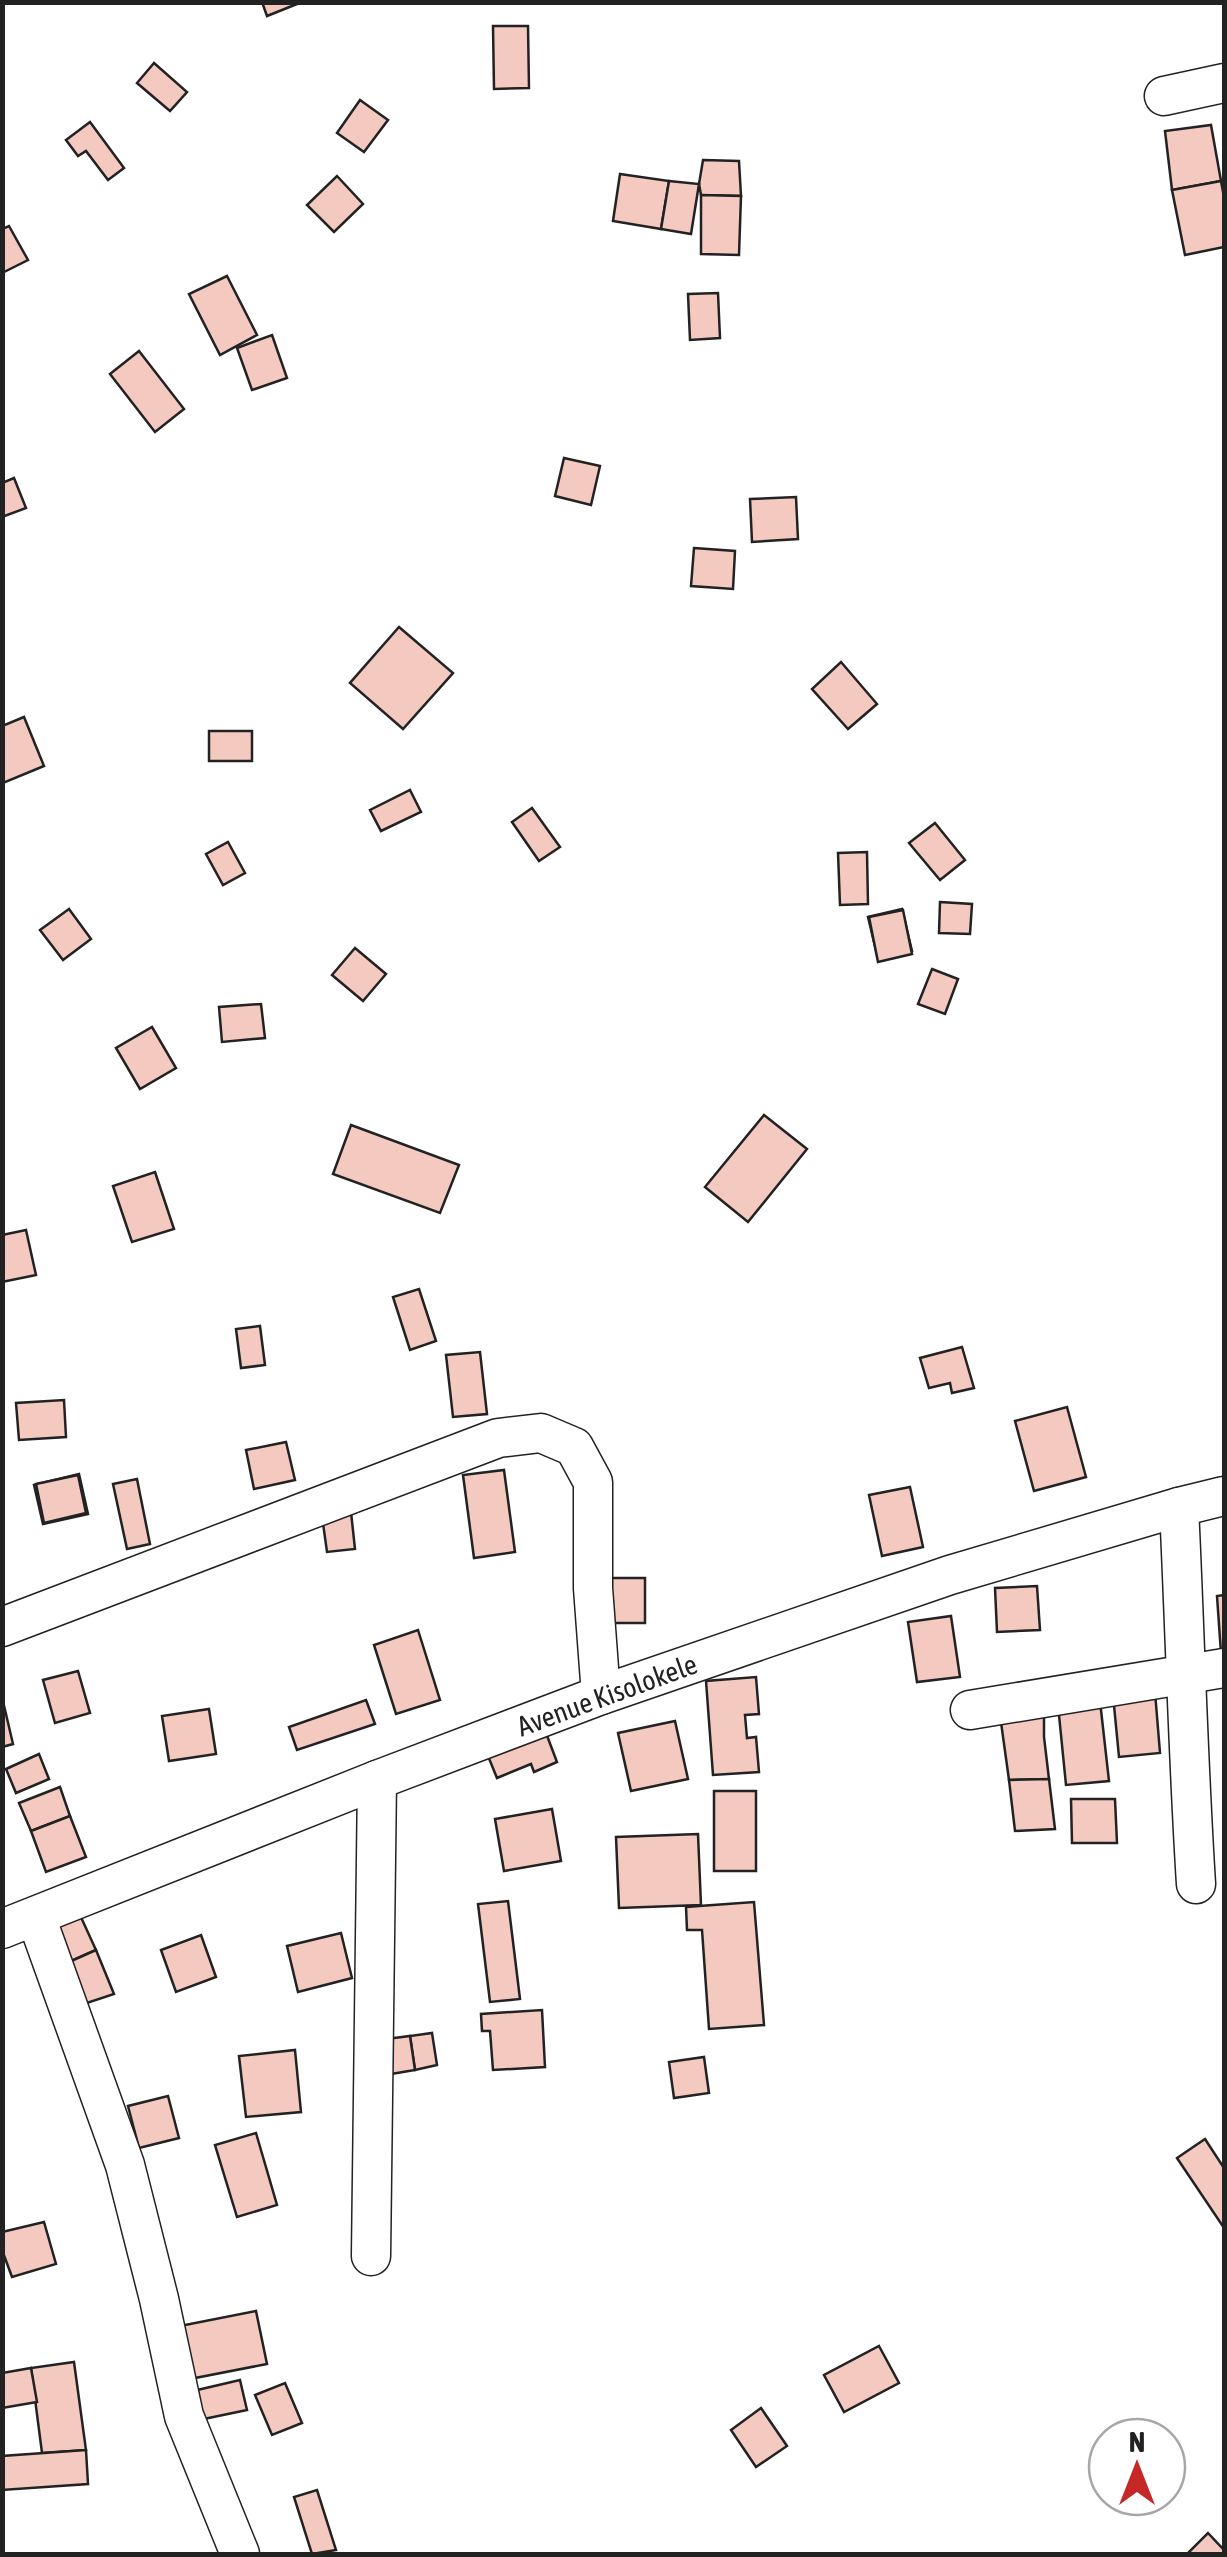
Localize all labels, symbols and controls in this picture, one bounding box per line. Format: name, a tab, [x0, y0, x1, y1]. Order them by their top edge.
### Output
street label: Avenue Kisolokele	[513, 1648, 701, 1742]
north arrow	[1087, 2417, 1187, 2517]
text: N	[1129, 2426, 1145, 2458]

